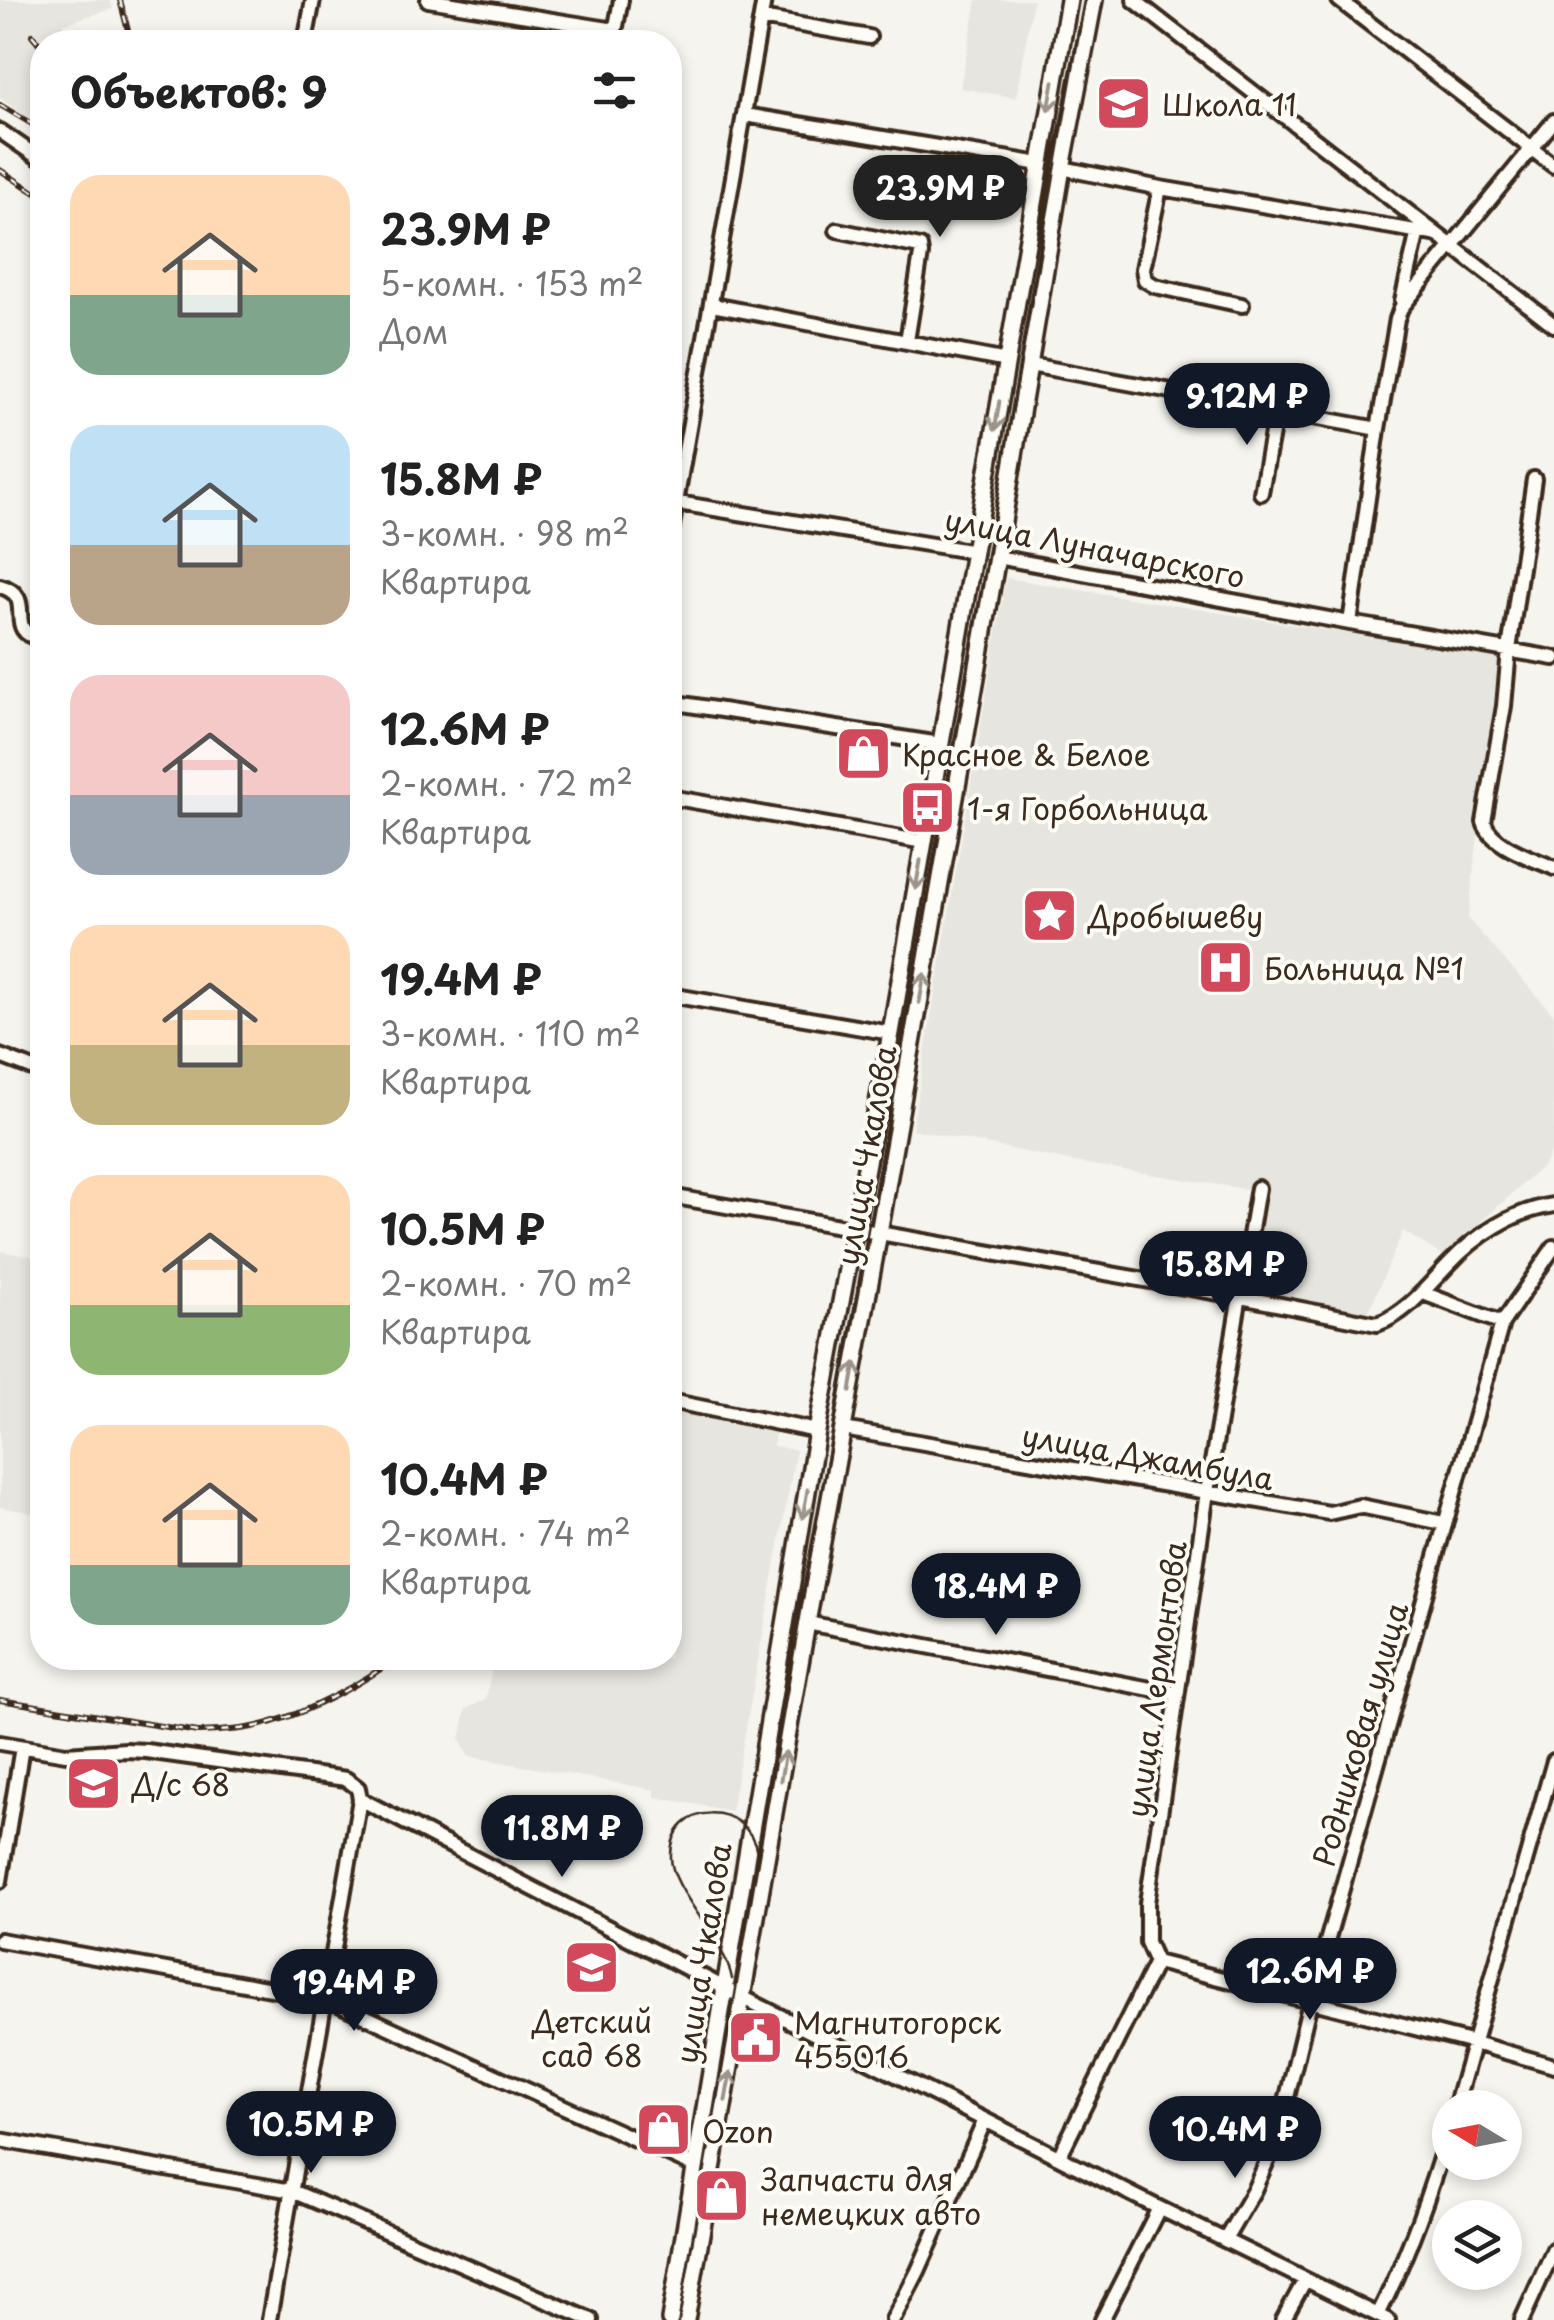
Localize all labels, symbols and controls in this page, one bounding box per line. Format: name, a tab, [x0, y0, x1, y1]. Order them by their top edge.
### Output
text: Объектов: 9	[70, 59, 327, 122]
icon: filters	[587, 63, 642, 118]
school or university icon: Школа 11	[1093, 73, 1153, 133]
one-way arrow	[1041, 79, 1060, 112]
place label: Школа 11	[1162, 81, 1297, 126]
pin: 23.9M ₽	[848, 155, 1032, 240]
text: 23.9M ₽	[875, 163, 1005, 211]
text: 23.9M ₽	[380, 196, 551, 259]
icon: home	[150, 215, 270, 335]
text: 5-комн. · 153 m²	[380, 259, 643, 307]
text: Дом	[380, 307, 449, 355]
pin: 9.12M ₽	[1155, 363, 1339, 448]
text: 9.12M ₽	[1186, 371, 1308, 419]
one-way arrow	[987, 400, 1006, 432]
text: 15.8M ₽	[380, 446, 542, 509]
icon: home	[150, 465, 270, 585]
street label: улица Луначарского	[941, 496, 1249, 598]
text: 3-комн. · 98 m²	[380, 509, 629, 557]
text: Квартира	[380, 557, 531, 605]
text: 12.6M ₽	[380, 696, 549, 759]
icon: home	[150, 715, 270, 835]
shop icon: Красное & Белое	[833, 723, 893, 783]
place label: Красное & Белое	[902, 731, 1151, 776]
text: 2-комн. · 72 m²	[380, 759, 633, 807]
bus stop icon: 1-я Горбольница	[898, 777, 958, 837]
place label: 1-я Горбольница	[967, 785, 1208, 830]
text: Квартира	[380, 807, 531, 855]
one-way arrow	[908, 858, 927, 890]
place icon: Дробышеву	[1019, 885, 1079, 945]
place label: Дробышеву	[1087, 893, 1263, 938]
hospital icon: Больница №1	[1195, 937, 1255, 997]
place label: Больница №1	[1264, 945, 1464, 990]
text: 19.4M ₽	[380, 946, 542, 1009]
icon: home	[150, 965, 270, 1085]
one-way arrow	[913, 972, 932, 1005]
text: 3-комн. · 110 m²	[380, 1009, 640, 1057]
street label: улица Чкалова	[824, 1041, 907, 1269]
text: Квартира	[380, 1057, 531, 1105]
text: 10.5M ₽	[380, 1196, 545, 1259]
icon: home	[150, 1215, 270, 1335]
pin: 15.8M ₽	[1131, 1231, 1315, 1316]
text: 15.8M ₽	[1161, 1239, 1285, 1287]
text: 2-комн. · 70 m²	[380, 1259, 632, 1307]
text: Квартира	[380, 1307, 531, 1355]
one-way arrow	[844, 1361, 863, 1394]
street label: улица Джамбула	[1019, 1412, 1278, 1500]
text: 10.4M ₽	[380, 1446, 548, 1509]
icon: home	[150, 1465, 270, 1585]
one-way arrow	[795, 1488, 814, 1520]
text: 2-комн. · 74 m²	[380, 1509, 631, 1557]
street label: улица Лермонтова	[1113, 1538, 1197, 1820]
pin: 18.4M ₽	[904, 1553, 1088, 1638]
text: Квартира	[380, 1557, 531, 1605]
text: 18.4M ₽	[934, 1561, 1058, 1609]
street label: Родниковая улица	[1300, 1597, 1418, 1871]
one-way arrow	[774, 1750, 793, 1783]
school or university icon: Д/с 68	[63, 1753, 123, 1813]
place label: Д/с 68	[131, 1761, 230, 1806]
pin: 11.8M ₽	[470, 1795, 654, 1880]
text: 11.8M ₽	[503, 1803, 621, 1851]
street label: улица Чкалова	[662, 1839, 742, 2066]
school or university icon: Детский сад 68	[562, 1937, 622, 1997]
pin: 12.6M ₽	[1218, 1938, 1402, 2023]
text: 12.6M ₽	[1245, 1946, 1375, 1994]
pin: 19.4M ₽	[262, 1949, 446, 2034]
text: 19.4M ₽	[292, 1957, 416, 2005]
place label: Детский сад 68	[531, 1998, 652, 2077]
place label: Магнитогорск 455016	[794, 1999, 1001, 2078]
public building icon: Магнитогорск 455016	[725, 2008, 785, 2068]
one-way arrow	[719, 2070, 738, 2103]
north arrow	[1432, 2090, 1522, 2180]
map controls	[1432, 2090, 1522, 2290]
pin: 10.5M ₽	[219, 2091, 403, 2176]
pin: 10.4M ₽	[1143, 2096, 1327, 2181]
text: 10.5M ₽	[248, 2099, 374, 2147]
shop icon: Ozon	[633, 2100, 693, 2160]
text: 10.4M ₽	[1171, 2104, 1299, 2152]
place label: Ozon	[702, 2108, 774, 2153]
place label: Запчасти для немецких авто	[761, 2156, 981, 2235]
shop icon: Запчасти для немецких авто	[692, 2165, 752, 2225]
button: layers	[1432, 2200, 1522, 2290]

